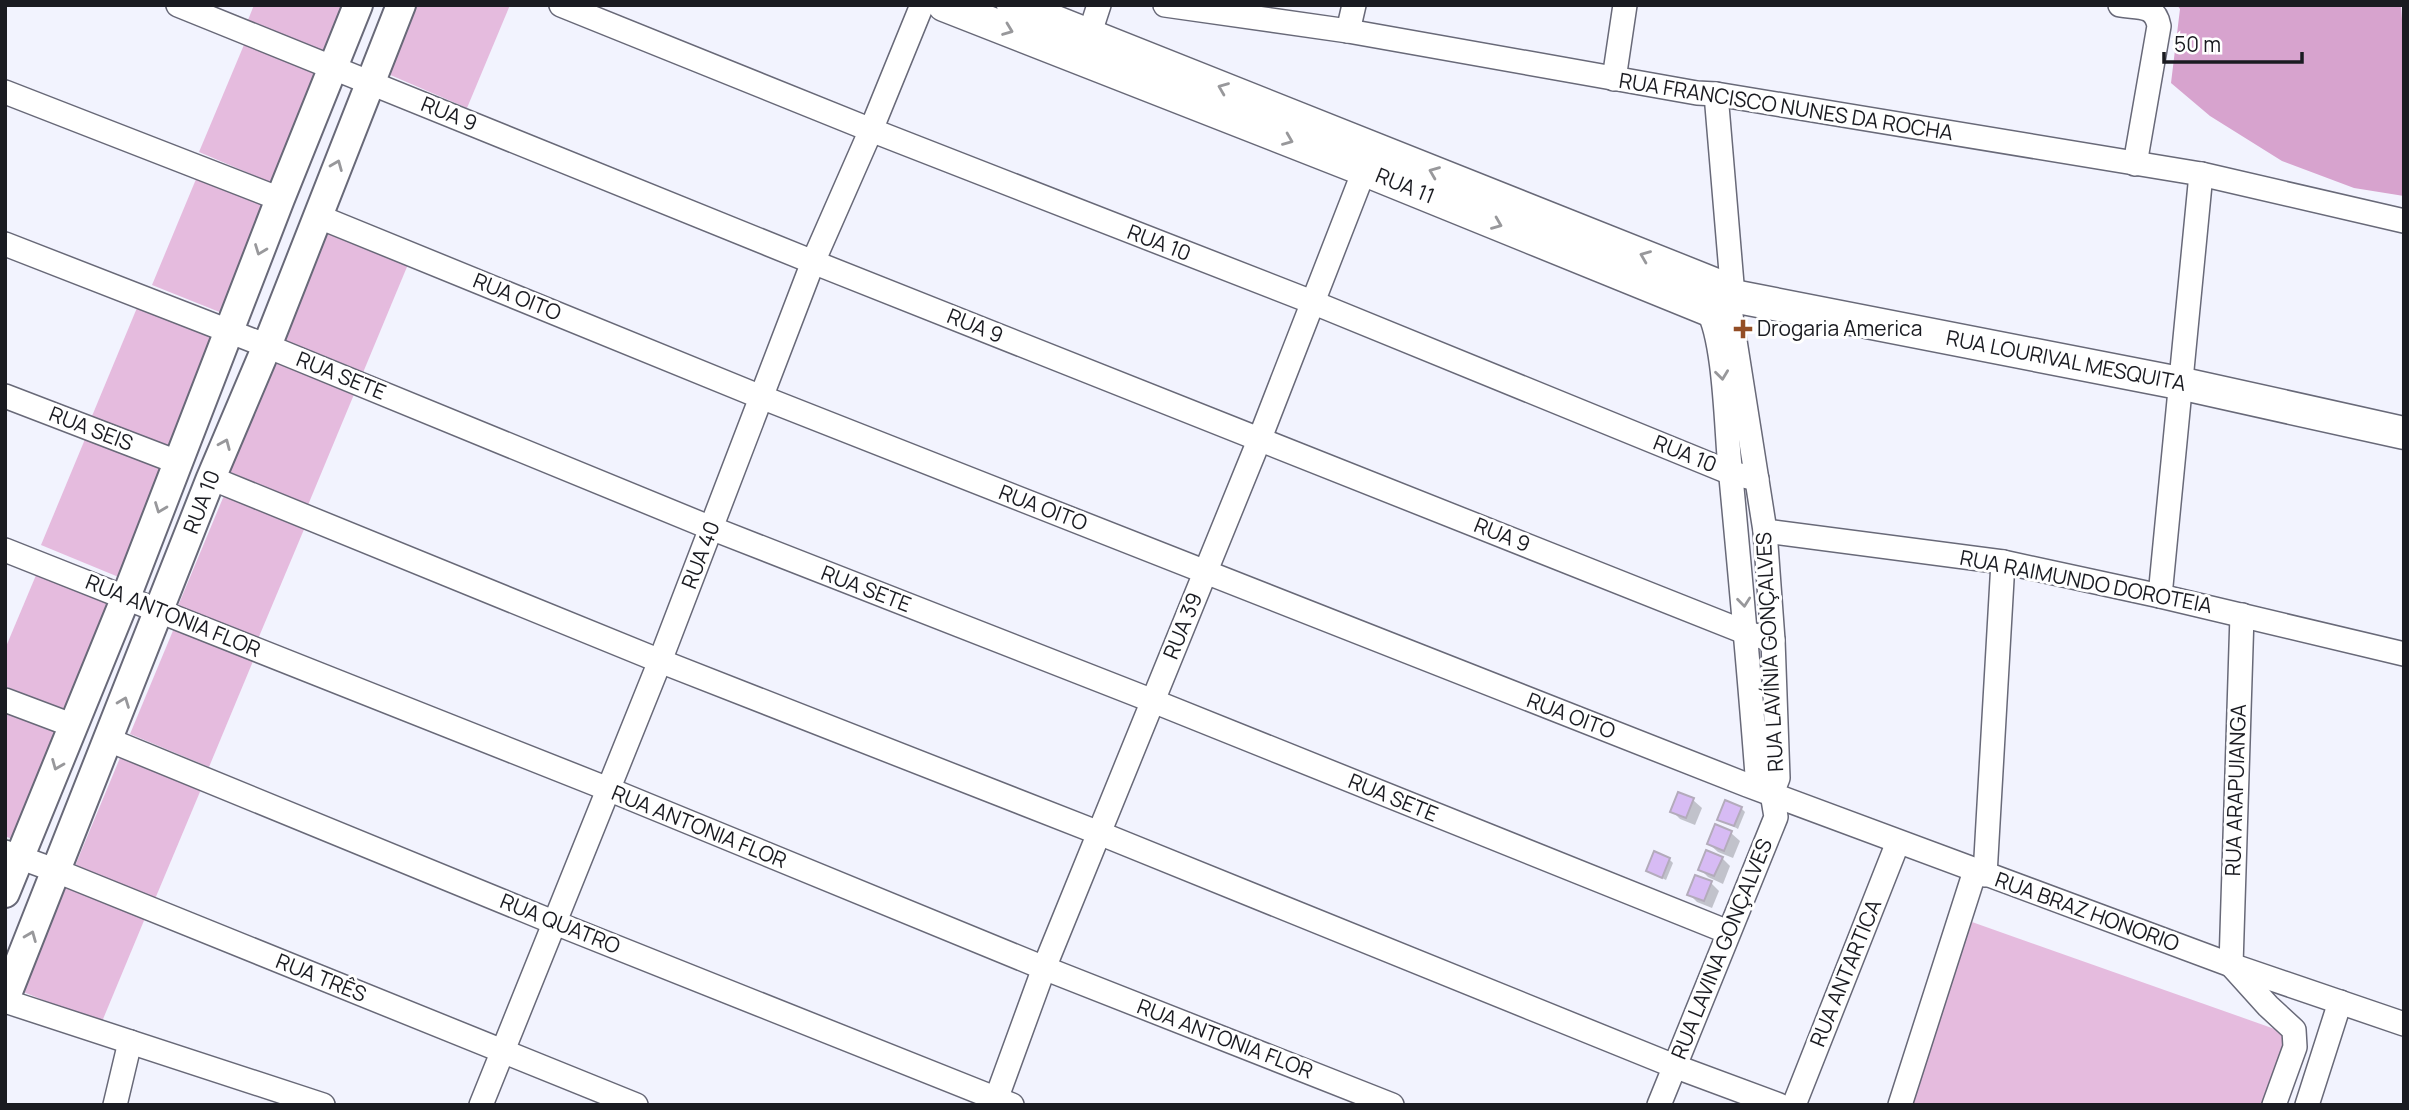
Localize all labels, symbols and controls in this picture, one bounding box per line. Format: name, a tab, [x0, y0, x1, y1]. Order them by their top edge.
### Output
one-way arrow	[1001, 21, 1013, 35]
scale bar	[2164, 21, 2302, 65]
text: 50 m	[2174, 30, 2221, 58]
street label: RUA FRANCISCO NUNES DA ROCHA	[1617, 66, 1955, 146]
one-way arrow	[1217, 82, 1229, 96]
street label: RUA 9	[417, 89, 481, 137]
one-way arrow	[1282, 131, 1294, 145]
one-way arrow	[329, 160, 343, 172]
street label: RUA 11	[1372, 161, 1439, 210]
one-way arrow	[1429, 166, 1441, 180]
one-way arrow	[1490, 215, 1502, 229]
street label: RUA 10	[1124, 217, 1195, 267]
one-way arrow	[254, 244, 268, 256]
one-way arrow	[1640, 251, 1652, 265]
street label: RUA OITO	[469, 266, 566, 326]
street label: RUA 9	[943, 301, 1007, 349]
place label: Drogaria America	[1757, 314, 1922, 342]
marker: Drogaria America	[1735, 321, 1751, 337]
street label: RUA LOURIVAL MESQUITA	[1944, 323, 2189, 397]
street label: RUA SETE	[292, 344, 390, 406]
one-way arrow	[1714, 369, 1729, 381]
street label: RUA SEIS	[45, 399, 137, 457]
street label: RUA 10	[1650, 428, 1721, 478]
one-way arrow	[217, 439, 231, 452]
street label: RUA 10	[176, 466, 226, 537]
street label: RUA OITO	[995, 477, 1092, 537]
one-way arrow	[154, 502, 168, 514]
street label: RUA 9	[1470, 510, 1534, 558]
street label: RUA 40	[674, 517, 726, 592]
street label: RUA LAVÍNIA GONÇALVES	[1749, 531, 1789, 773]
street label: RUA RAIMUNDO DOROTEIA	[1958, 543, 2215, 619]
street label: RUA SETE	[817, 558, 915, 618]
street label: RUA ANTONIA FLOR	[82, 567, 265, 663]
street label: RUA 39	[1156, 588, 1208, 663]
one-way arrow	[1736, 596, 1751, 607]
street label: RUA OITO	[1523, 685, 1620, 745]
one-way arrow	[115, 696, 129, 708]
street label: RUA ARAPUIANGA	[2218, 703, 2252, 877]
one-way arrow	[52, 758, 66, 770]
street label: RUA SETE	[1344, 766, 1442, 828]
street label: RUA ANTONIA FLOR	[608, 778, 791, 874]
street label: RUA LAVINA GONÇALVES	[1664, 834, 1778, 1063]
street label: RUA BRAZ HONORIO	[1991, 865, 2183, 957]
street label: RUA QUATRO	[496, 886, 625, 960]
street label: RUA ANTARTICA	[1803, 895, 1887, 1050]
one-way arrow	[22, 930, 36, 942]
street label: RUA TRÊS	[272, 946, 371, 1008]
street label: RUA ANTONIA FLOR	[1133, 992, 1317, 1085]

